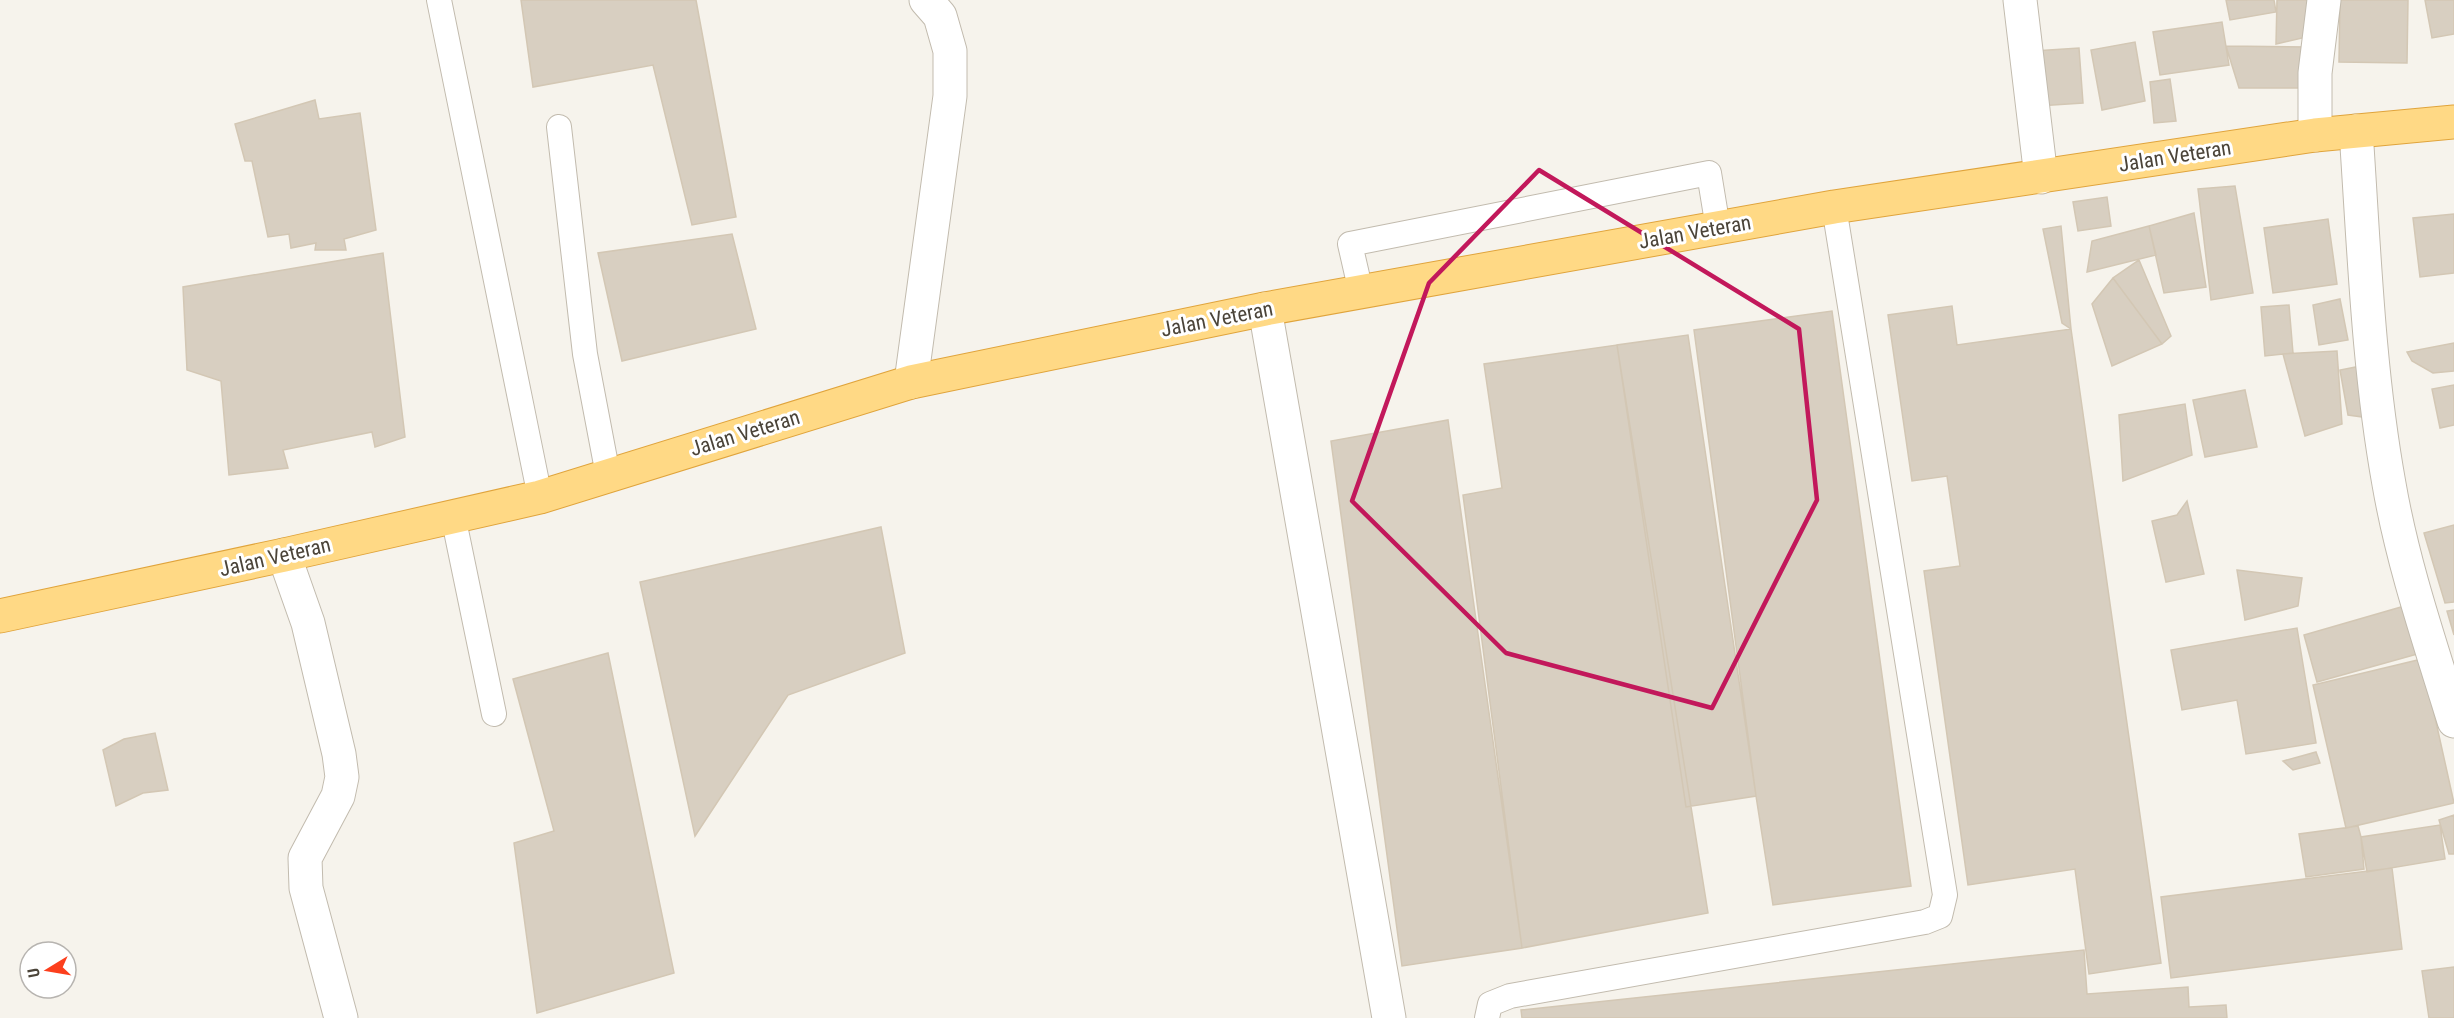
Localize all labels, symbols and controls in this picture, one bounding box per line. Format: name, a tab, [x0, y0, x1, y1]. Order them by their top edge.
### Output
street label: Jalan Veteran	[2117, 135, 2233, 177]
street label: Jalan Veteran	[1637, 210, 1753, 254]
street label: Jalan Veteran	[1159, 296, 1275, 342]
street label: Jalan Veteran	[687, 405, 803, 461]
street label: Jalan Veteran	[217, 533, 333, 581]
north arrow	[18, 940, 78, 1000]
text: U	[24, 966, 44, 979]

